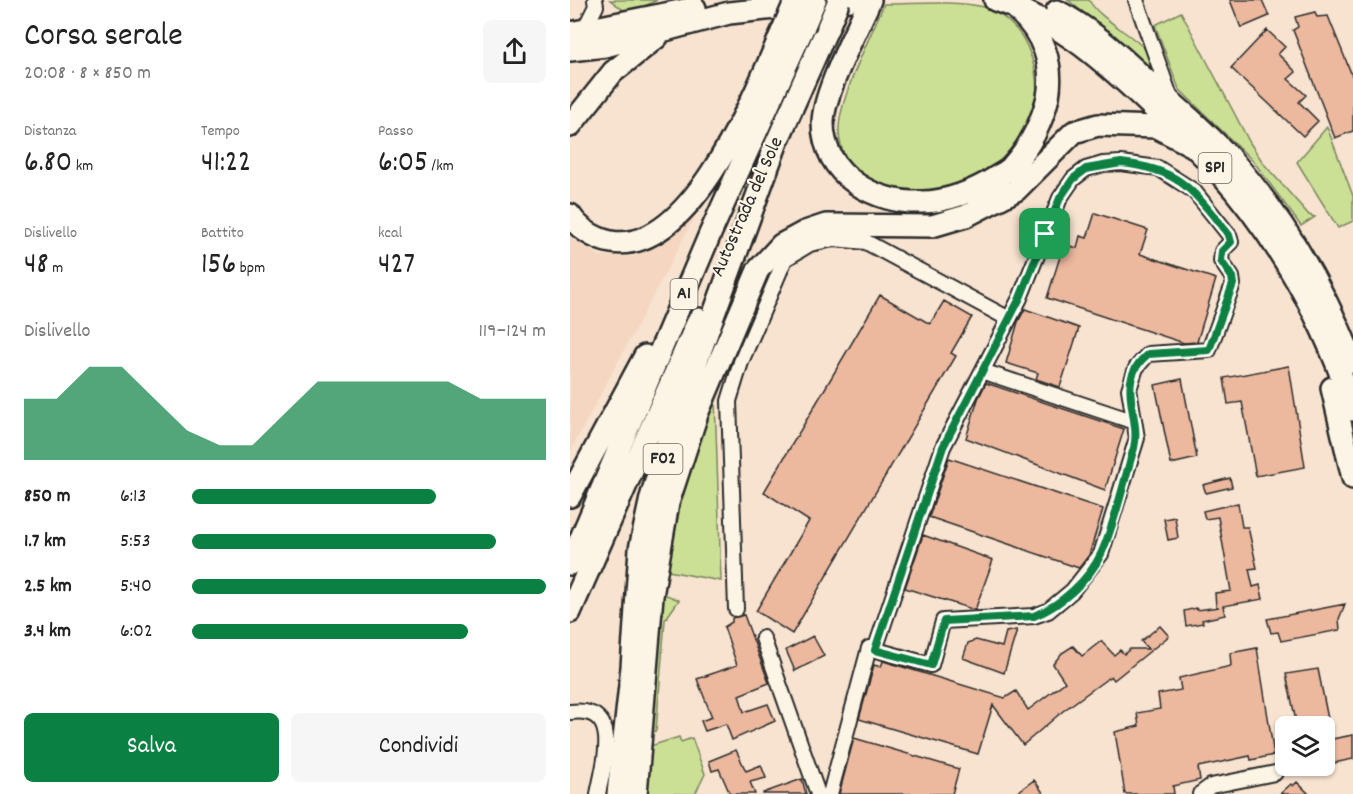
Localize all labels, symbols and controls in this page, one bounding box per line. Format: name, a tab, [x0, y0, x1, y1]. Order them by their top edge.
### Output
text: Corsa serale	[24, 14, 183, 61]
button: share	[483, 20, 546, 83]
text: 20:08 · 8 × 850 m	[24, 60, 151, 88]
text: Distanza	[24, 120, 76, 143]
text: Tempo	[201, 120, 240, 143]
text: Passo	[378, 120, 413, 143]
street label: Autostrada del Sole	[705, 132, 791, 281]
text: 6.80	[24, 143, 72, 186]
text: 41:22	[201, 143, 251, 186]
text: 6:05	[378, 143, 428, 186]
road number: SP1	[1198, 153, 1232, 183]
text: km	[72, 155, 93, 178]
text: /km	[428, 155, 454, 178]
pin	[1019, 208, 1070, 259]
icon: arrive	[1028, 217, 1061, 250]
text: Dislivello	[24, 222, 77, 245]
text: Battito	[201, 222, 244, 245]
text: kcal	[378, 222, 402, 245]
text: 48	[24, 245, 48, 288]
text: 156	[201, 245, 236, 288]
text: 427	[378, 245, 415, 288]
text: m	[48, 257, 63, 280]
text: bpm	[236, 257, 265, 280]
road number: A1	[670, 279, 698, 309]
text: Dislivello	[24, 318, 90, 346]
text: 119–124 m	[478, 318, 546, 346]
road number: F02	[644, 444, 682, 474]
text: 850 m	[24, 483, 71, 511]
text: 6:13	[120, 483, 146, 511]
text: 1.7 km	[24, 528, 66, 556]
text: 5:53	[120, 528, 151, 556]
text: 2.5 km	[24, 573, 72, 601]
text: 5:40	[120, 573, 152, 601]
text: 3.4 km	[24, 618, 71, 646]
text: 6:02	[120, 618, 153, 646]
button: Salva	[24, 713, 279, 782]
button: Condividi	[291, 713, 546, 782]
map controls	[1275, 716, 1335, 776]
button: layers	[1275, 716, 1335, 776]

